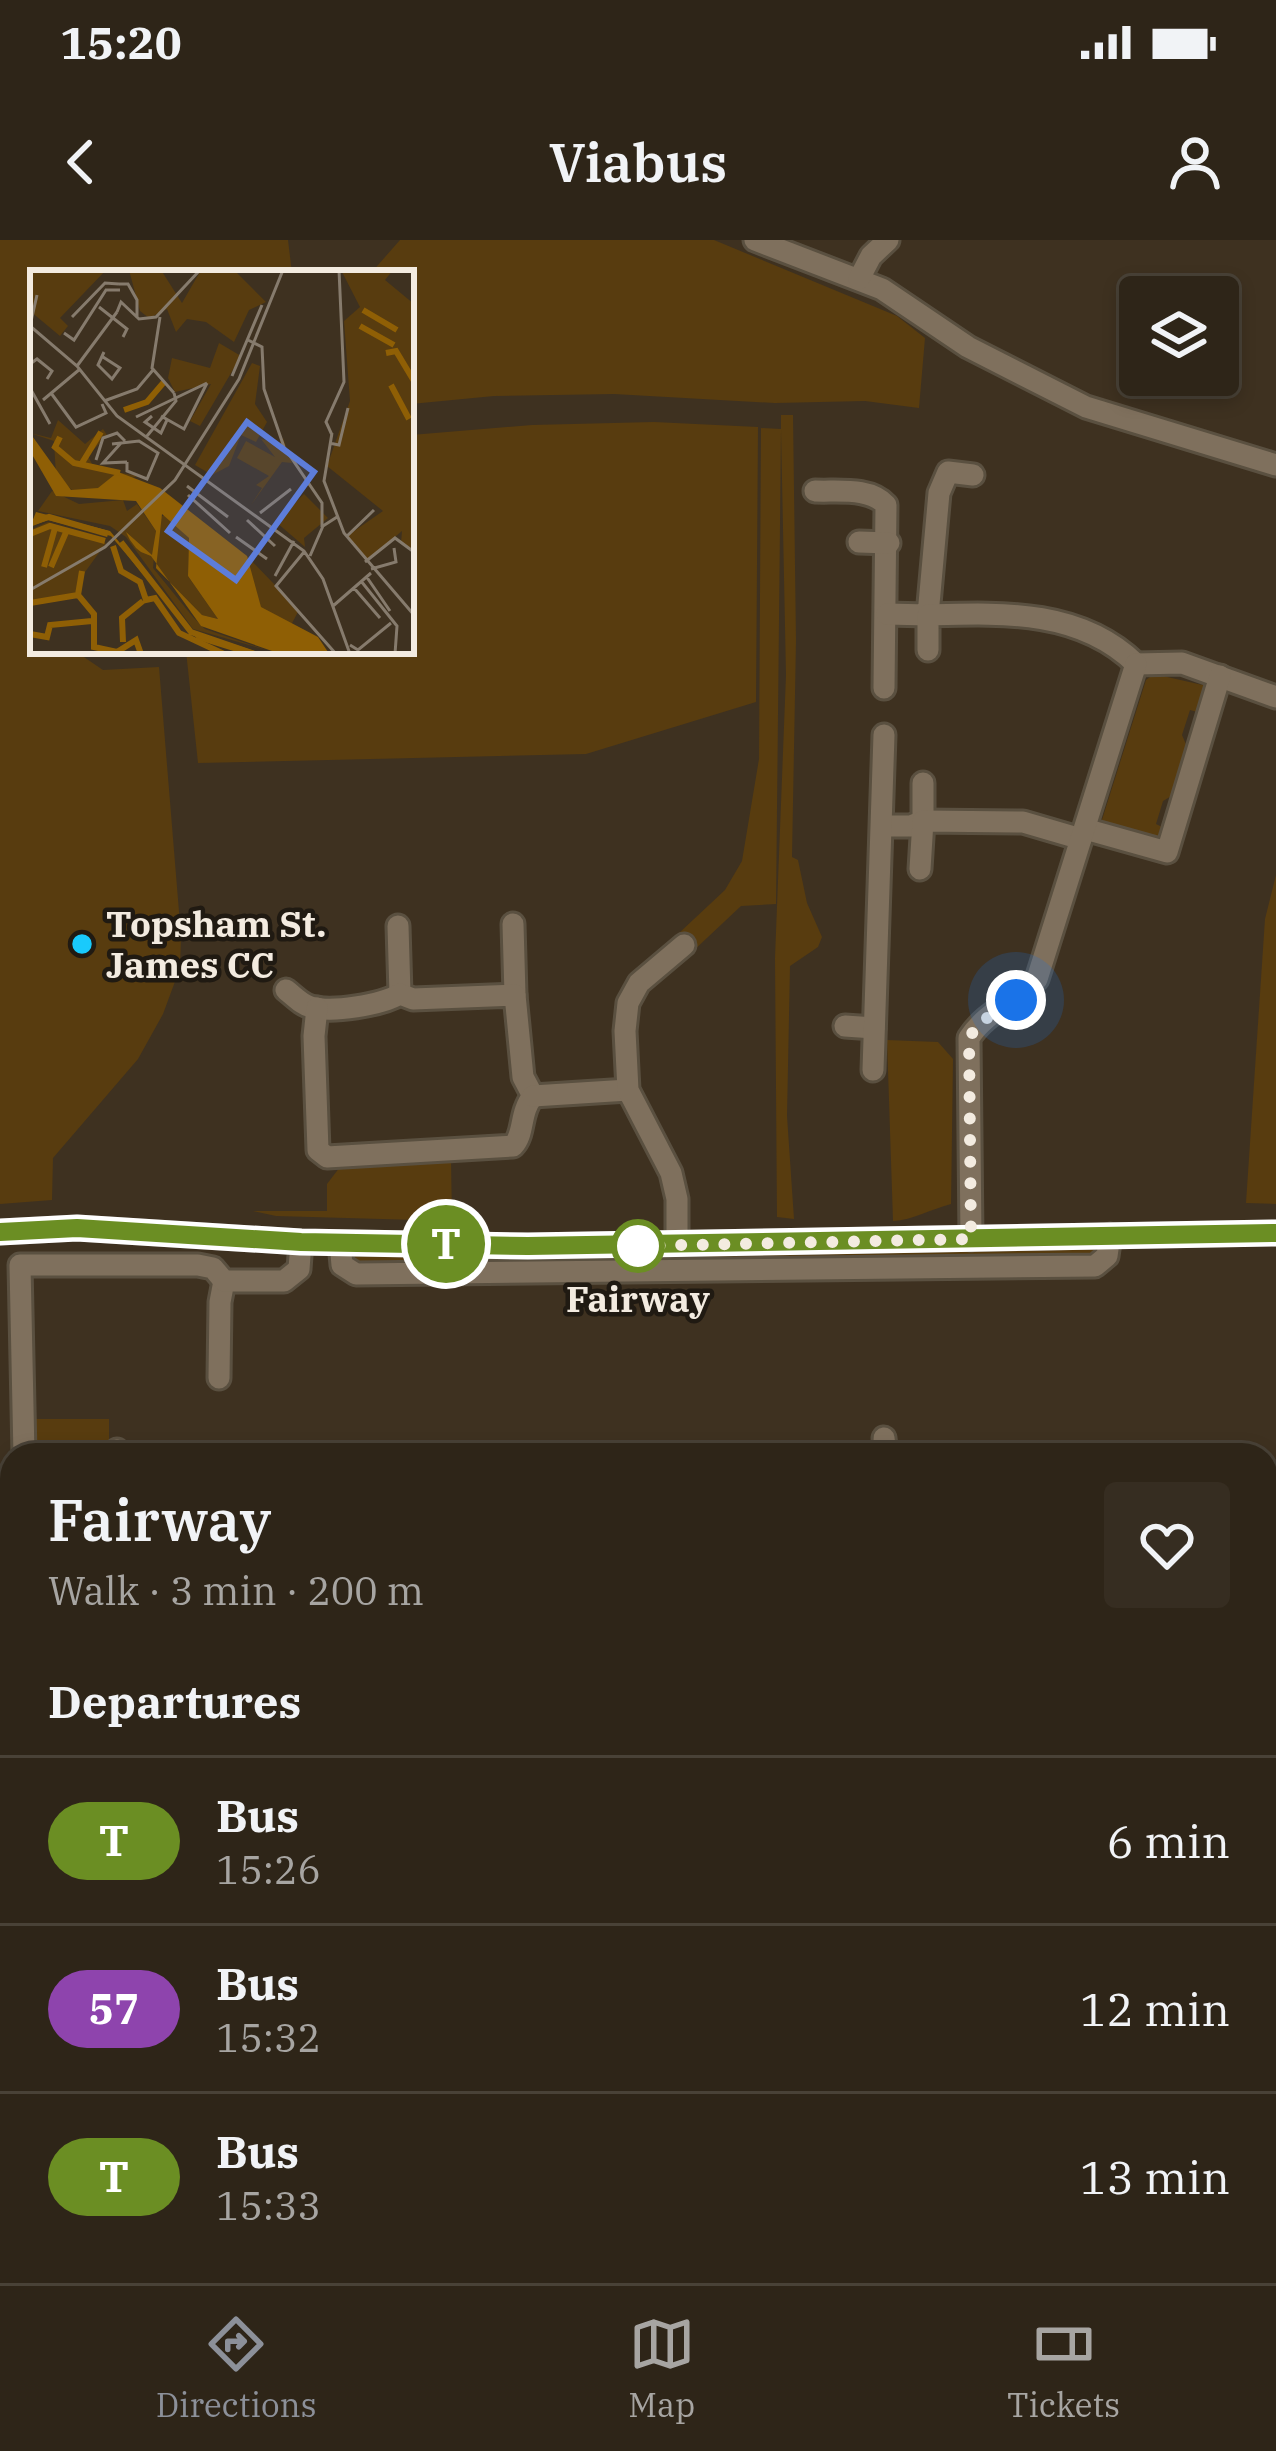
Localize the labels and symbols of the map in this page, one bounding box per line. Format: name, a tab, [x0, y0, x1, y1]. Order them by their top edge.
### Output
inset map	[30, 270, 414, 654]
place label: Topsham St. James CC	[106, 900, 326, 988]
marker: Topsham St. James CC	[69, 931, 95, 957]
your location	[986, 970, 1046, 1030]
line badge: T	[407, 1205, 485, 1283]
marker: Fairway	[613, 1221, 663, 1271]
place label: Fairway	[566, 1275, 710, 1322]

